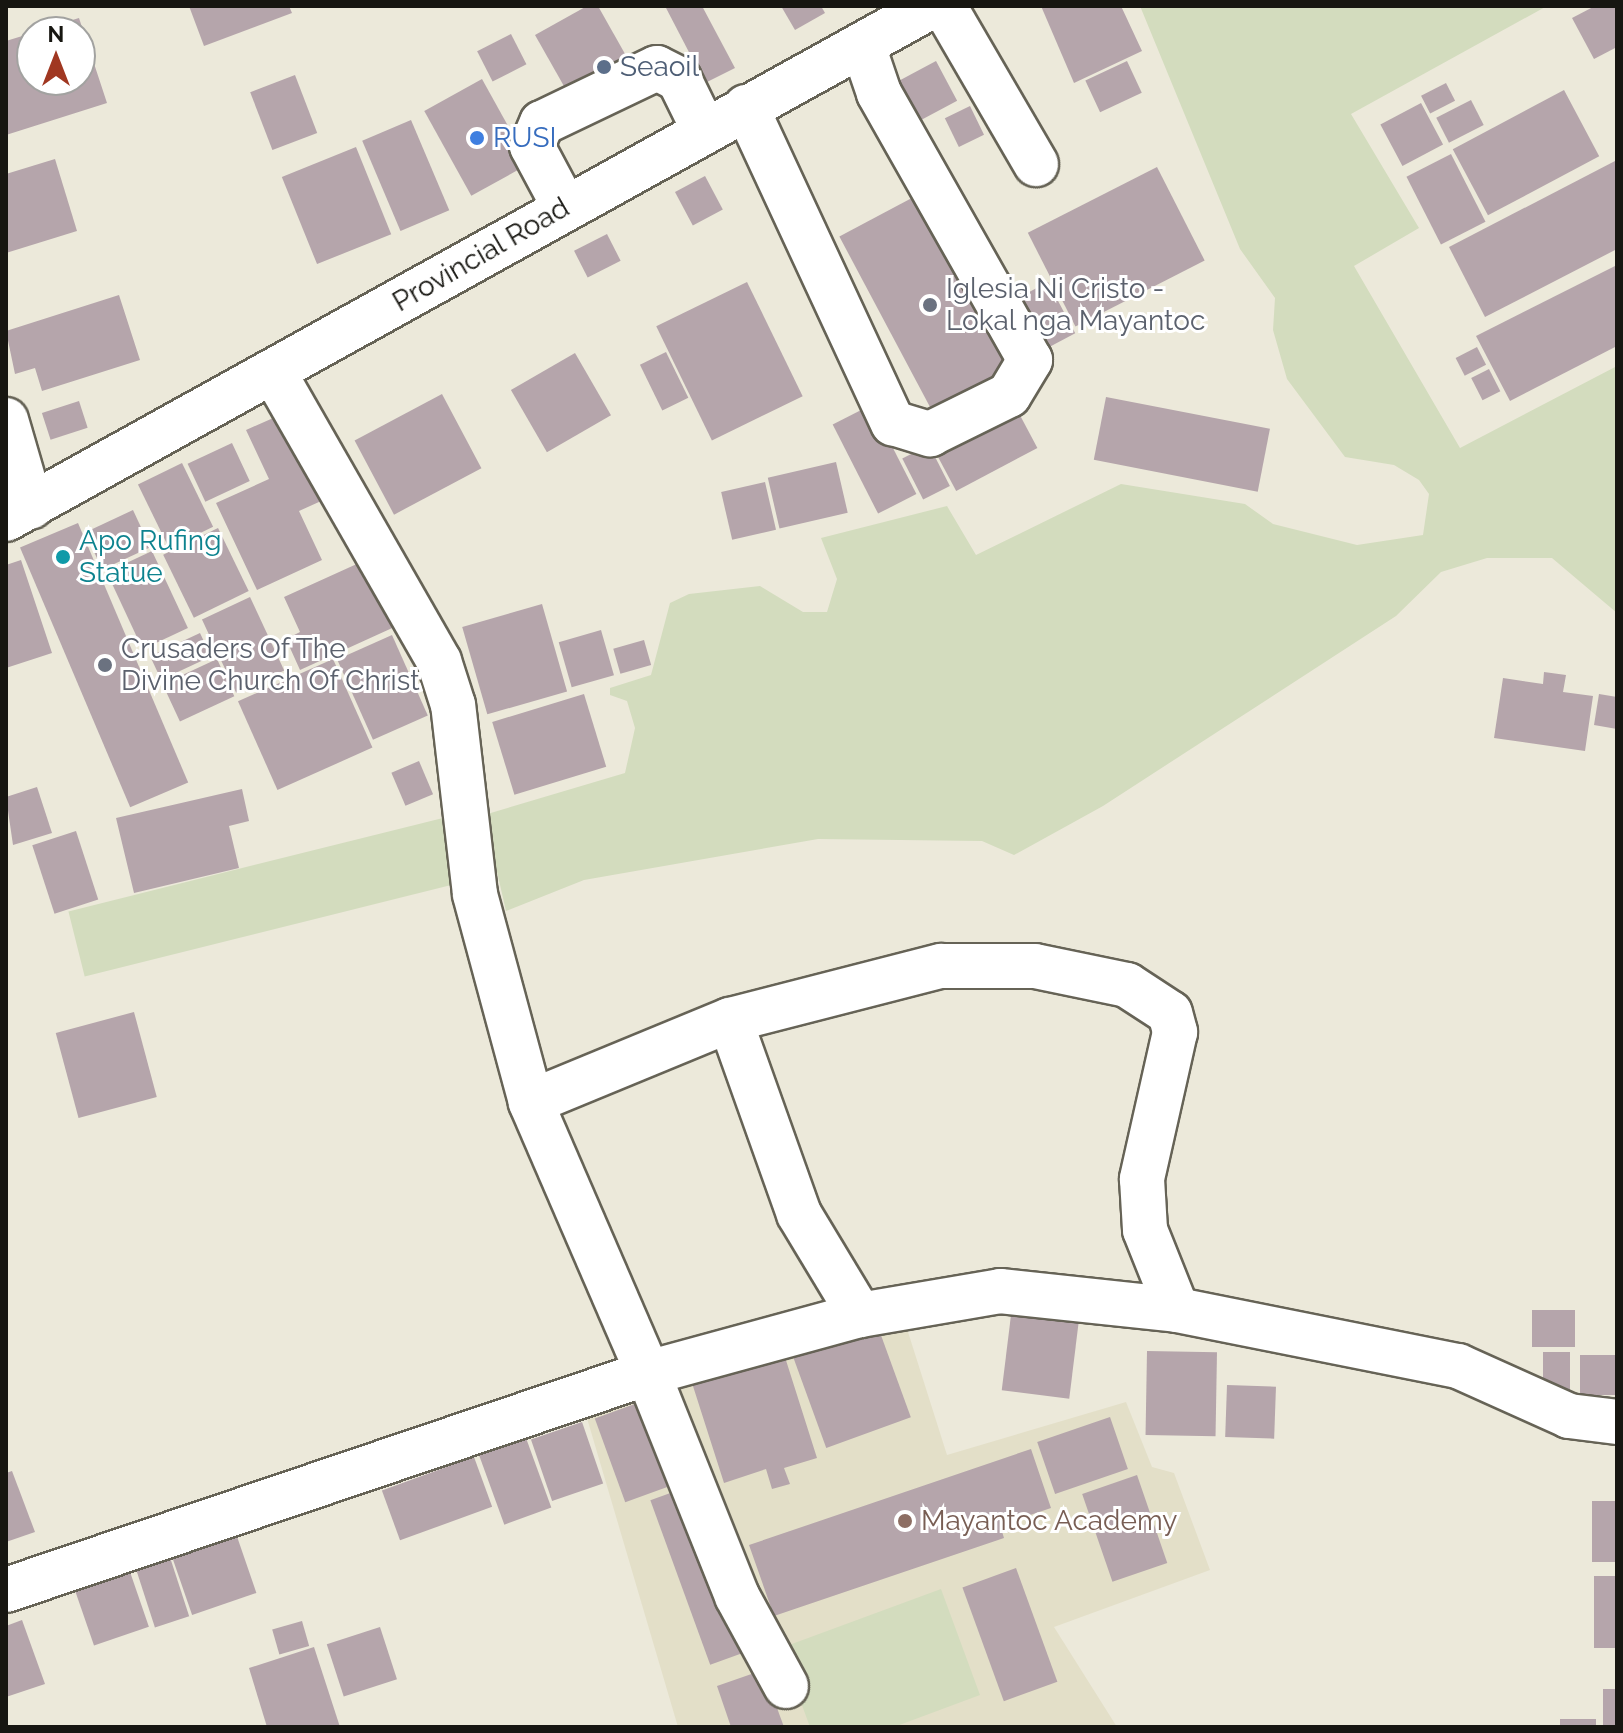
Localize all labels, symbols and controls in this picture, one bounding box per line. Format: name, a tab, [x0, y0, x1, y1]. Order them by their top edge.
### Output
north arrow	[16, 16, 96, 96]
text: N	[48, 21, 64, 47]
place label: Seaoil	[620, 50, 699, 84]
marker: Seaoil	[595, 58, 613, 76]
place label: RUSI	[493, 121, 556, 155]
marker: RUSI	[468, 129, 486, 147]
street label: Provincial Road	[386, 191, 576, 319]
place label: Iglesia Ni Cristo - Lokal nga Mayantoc	[946, 272, 1206, 338]
marker: Iglesia Ni Cristo - Lokal nga Mayantoc	[921, 296, 939, 314]
place label: Apo Rufing Statue	[79, 524, 221, 590]
marker: Apo Rufing Statue	[54, 548, 72, 566]
place label: Crusaders Of The Divine Church Of Christ	[121, 632, 420, 698]
marker: Crusaders Of The Divine Church Of Christ	[96, 656, 114, 674]
place label: Mayantoc Academy	[921, 1504, 1178, 1538]
marker: Mayantoc Academy	[896, 1512, 914, 1530]

